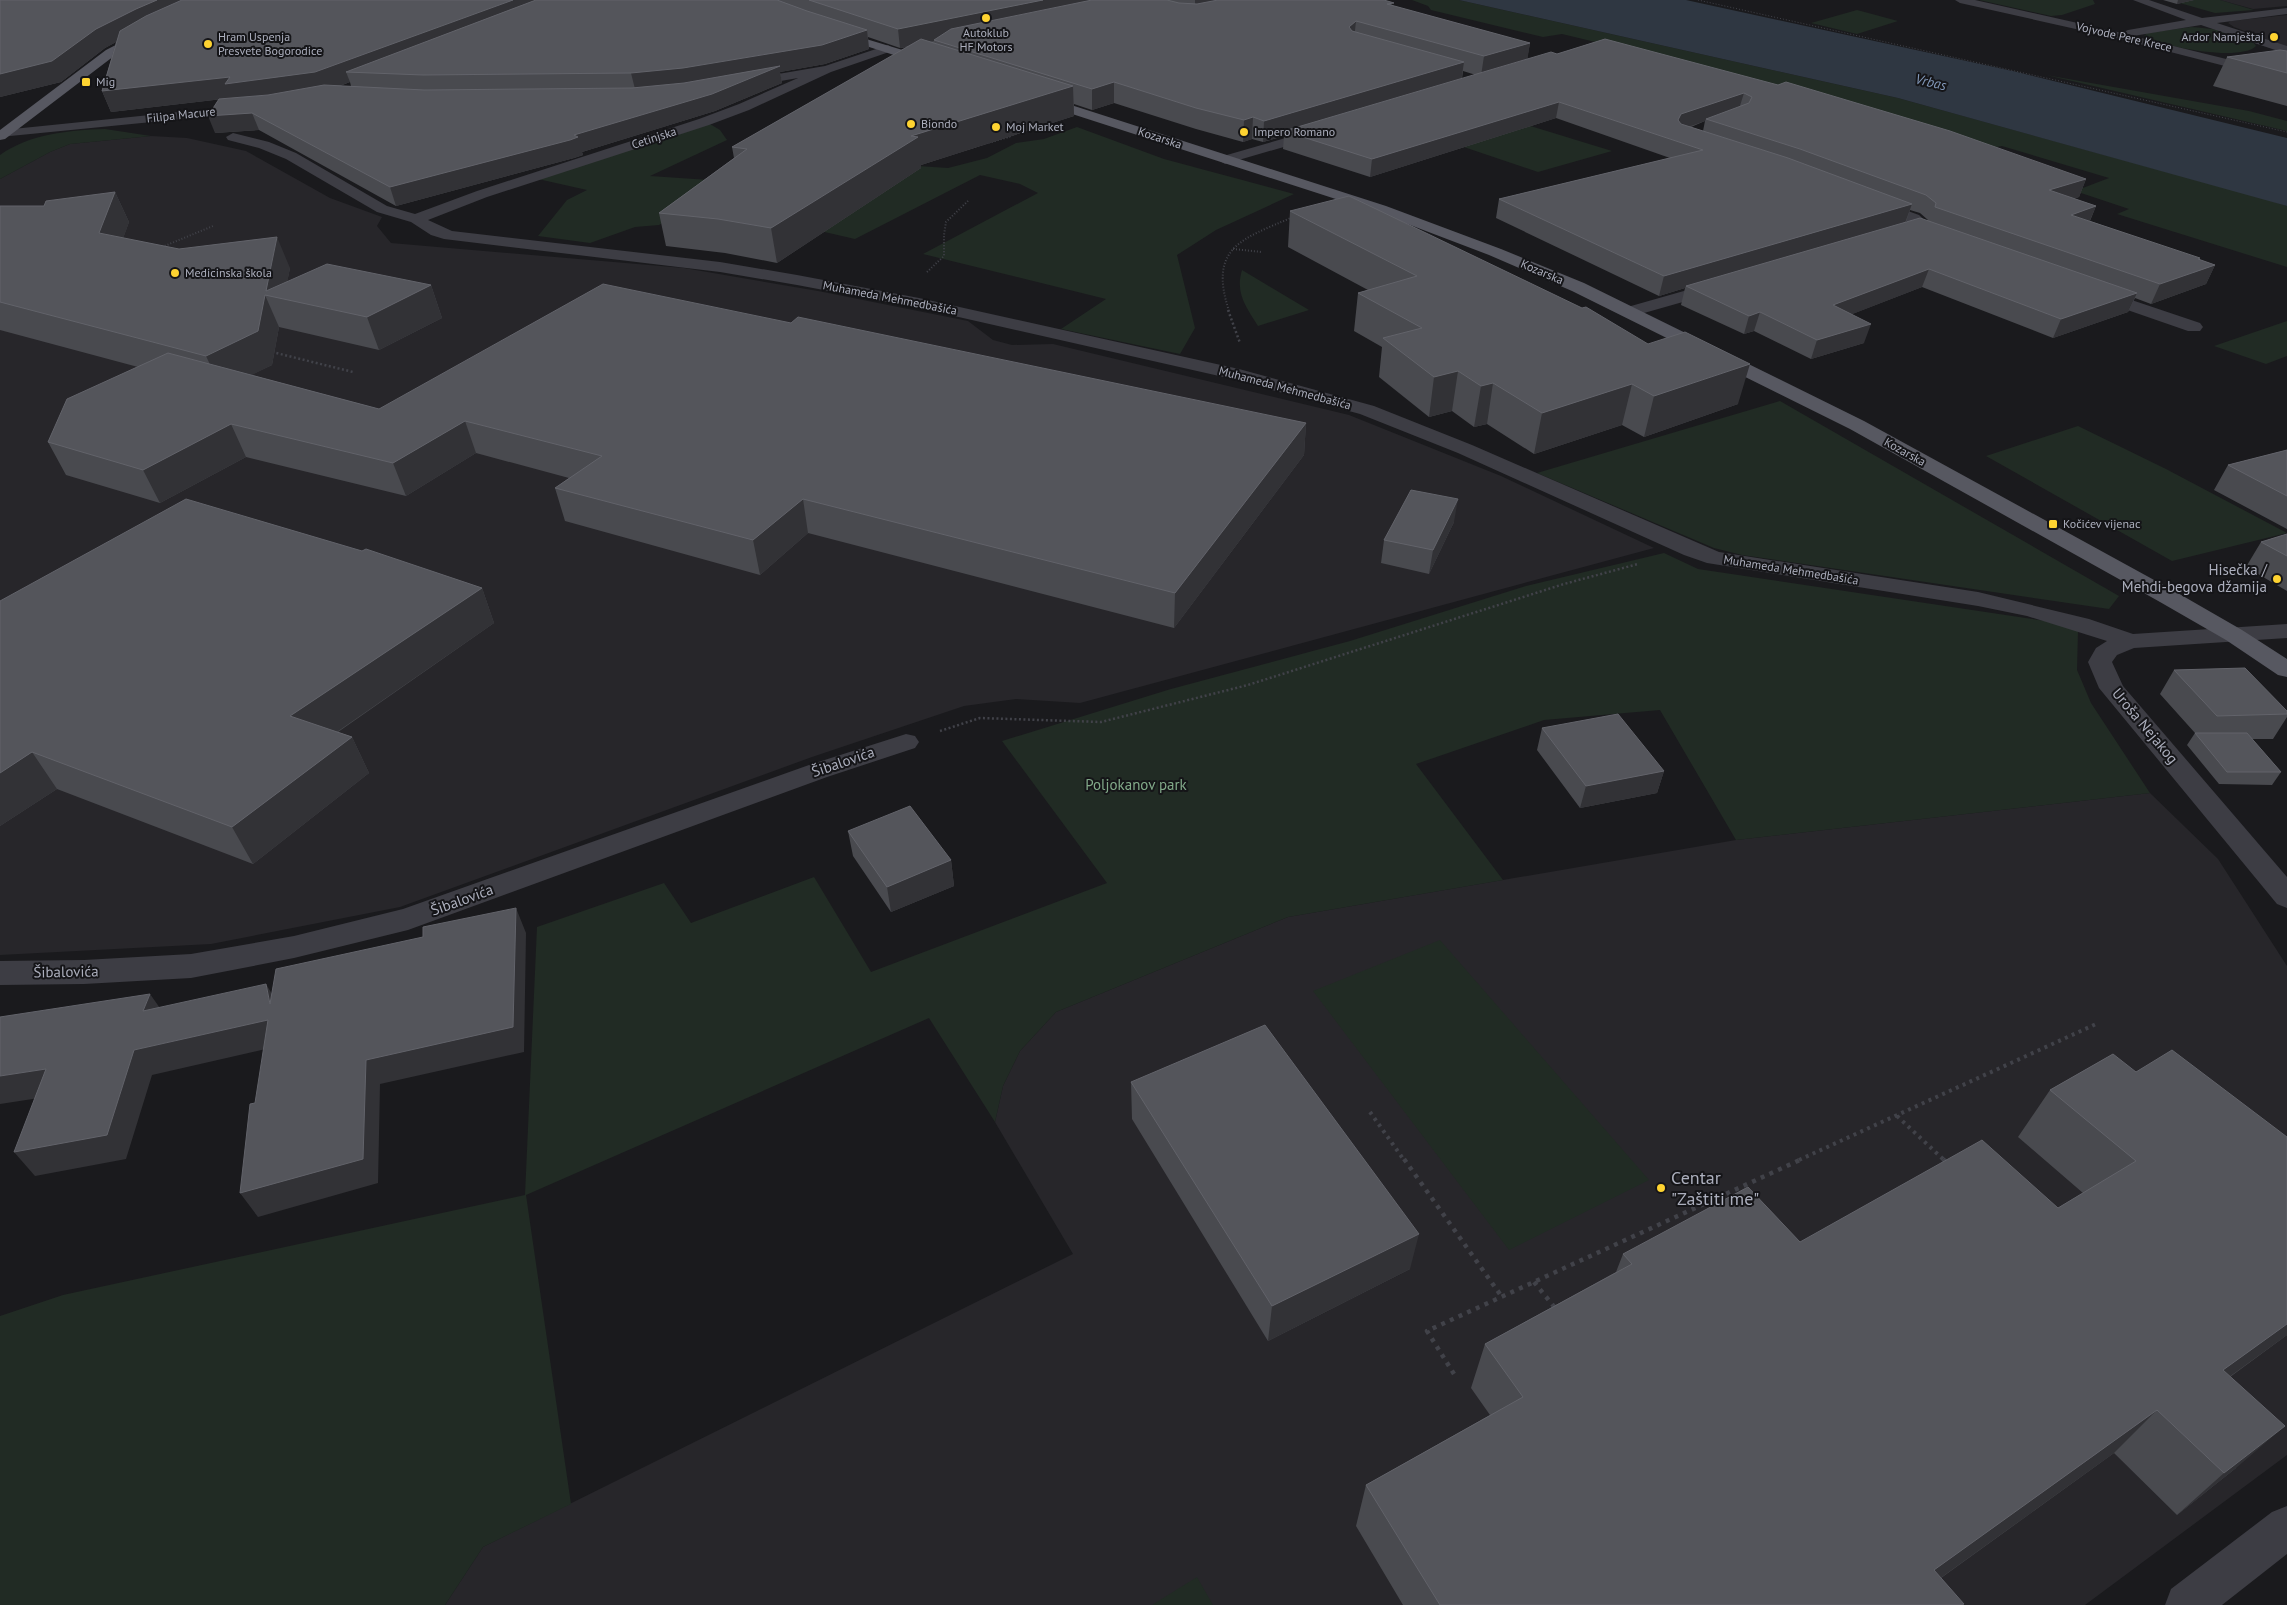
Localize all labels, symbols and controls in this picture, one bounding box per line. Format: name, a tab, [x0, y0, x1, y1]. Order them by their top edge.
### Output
marker: Autoklub HF Motors	[980, 12, 992, 24]
street label: Vojvode Pere Krece	[2074, 18, 2173, 55]
place label: Autoklub HF Motors	[960, 25, 1012, 54]
place label: Hram Uspenja Presvete Bogorodice	[218, 29, 322, 58]
place label: Ardor Namještaj	[2181, 29, 2264, 44]
marker: Ardor Namještaj	[2268, 31, 2280, 43]
marker: Hram Uspenja Presvete Bogorodice	[202, 38, 214, 50]
water label: Vrbas	[1914, 70, 1949, 94]
place label: Mig	[96, 74, 115, 89]
marker: Mig	[80, 76, 92, 88]
street label: Filipa Macure	[146, 103, 216, 126]
place label: Biondo	[921, 116, 957, 131]
marker: Biondo	[905, 118, 917, 130]
place label: Moj Market	[1006, 119, 1064, 134]
marker: Moj Market	[990, 121, 1002, 133]
street label: Cetinjska	[629, 123, 678, 152]
street label: Kozarska	[1136, 123, 1184, 152]
place label: Impero Romano	[1254, 124, 1335, 139]
marker: Impero Romano	[1238, 126, 1250, 138]
street label: Kozarska	[1518, 256, 1566, 287]
place label: Medicinska škola	[185, 265, 272, 280]
marker: Medicinska škola	[169, 267, 181, 279]
street label: Muhameda Mehmedbašića	[822, 277, 959, 318]
street label: Muhameda Mehmedbašića	[1217, 363, 1353, 412]
street label: Kozarska	[1882, 434, 1929, 469]
place label: Kočićev vijenac	[2063, 516, 2141, 531]
marker: Kočićev vijenac	[2047, 518, 2059, 530]
street label: Muhameda Mehmedbašića	[1723, 551, 1860, 588]
place label: Hisečka / Mehdi-begova džamija	[2122, 560, 2268, 596]
marker: Hisečka / Mehdi-begova džamija	[2271, 573, 2283, 585]
street label: Uroša Nejakog	[2108, 684, 2183, 767]
street label: Šibalovića	[809, 742, 877, 781]
park label: Poljokanov park	[1085, 775, 1188, 794]
street label: Šibalovića	[428, 879, 496, 920]
street label: Šibalovića	[33, 961, 99, 982]
place label: Centar "Zaštiti me"	[1671, 1166, 1759, 1210]
marker: Centar "Zaštiti me"	[1655, 1182, 1667, 1194]

